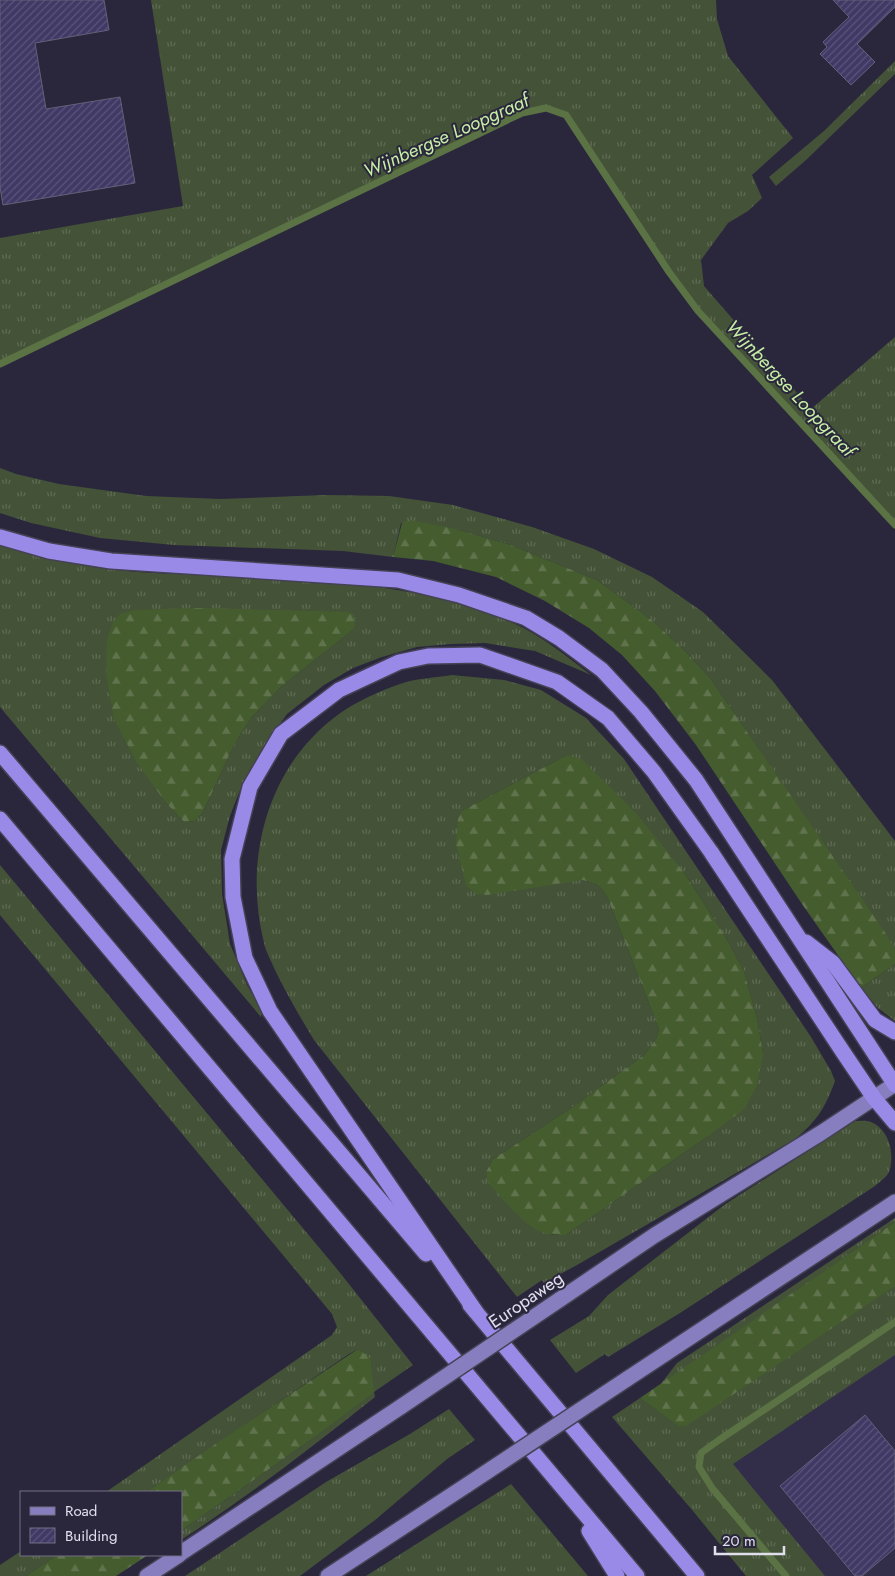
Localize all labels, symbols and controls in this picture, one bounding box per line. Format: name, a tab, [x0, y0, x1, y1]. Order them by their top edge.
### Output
water label: Wijnbergse Loopgraaf	[359, 86, 536, 184]
water label: Wijnbergse Loopgraaf	[720, 314, 863, 465]
street label: Europaweg	[483, 1265, 569, 1335]
legend	[20, 1491, 182, 1556]
text: Road	[65, 1500, 97, 1522]
scale bar	[715, 1524, 784, 1556]
text: Building	[65, 1525, 117, 1547]
text: 20 m	[722, 1530, 756, 1552]

